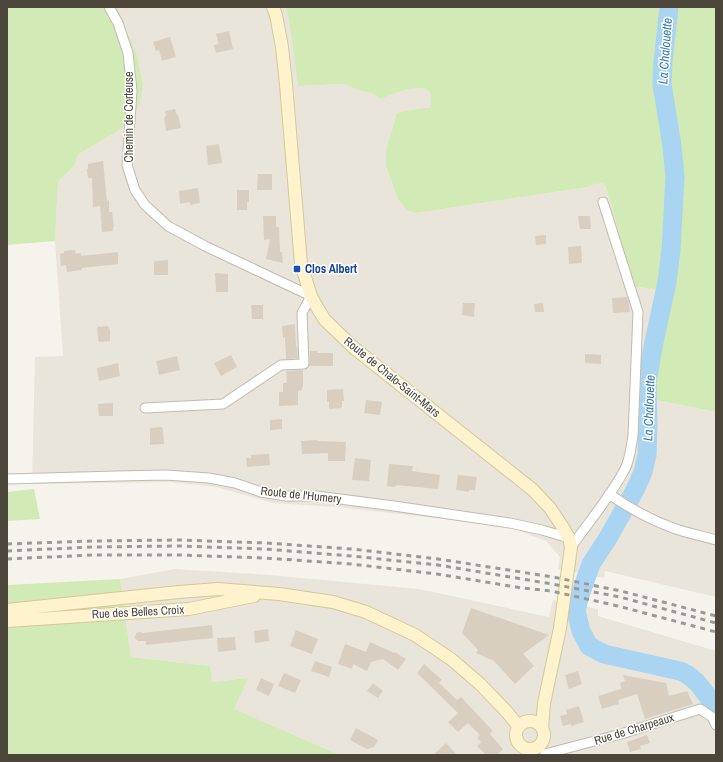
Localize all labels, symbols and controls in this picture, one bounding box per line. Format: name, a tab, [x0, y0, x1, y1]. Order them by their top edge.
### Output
water label: La Chalouette	[654, 17, 676, 85]
street label: Chemin de Corteuse	[121, 72, 137, 162]
place label: Clos Albert	[305, 261, 358, 277]
marker: Clos Albert	[292, 264, 302, 274]
street label: Route de Chalo-Saint-Mars	[340, 333, 444, 421]
water label: La Chalouette	[639, 374, 659, 441]
street label: Route de l'Humery	[260, 483, 342, 507]
street label: Rue des Belles Croix	[91, 602, 185, 622]
street label: Rue de Charpeaux	[592, 709, 676, 749]

